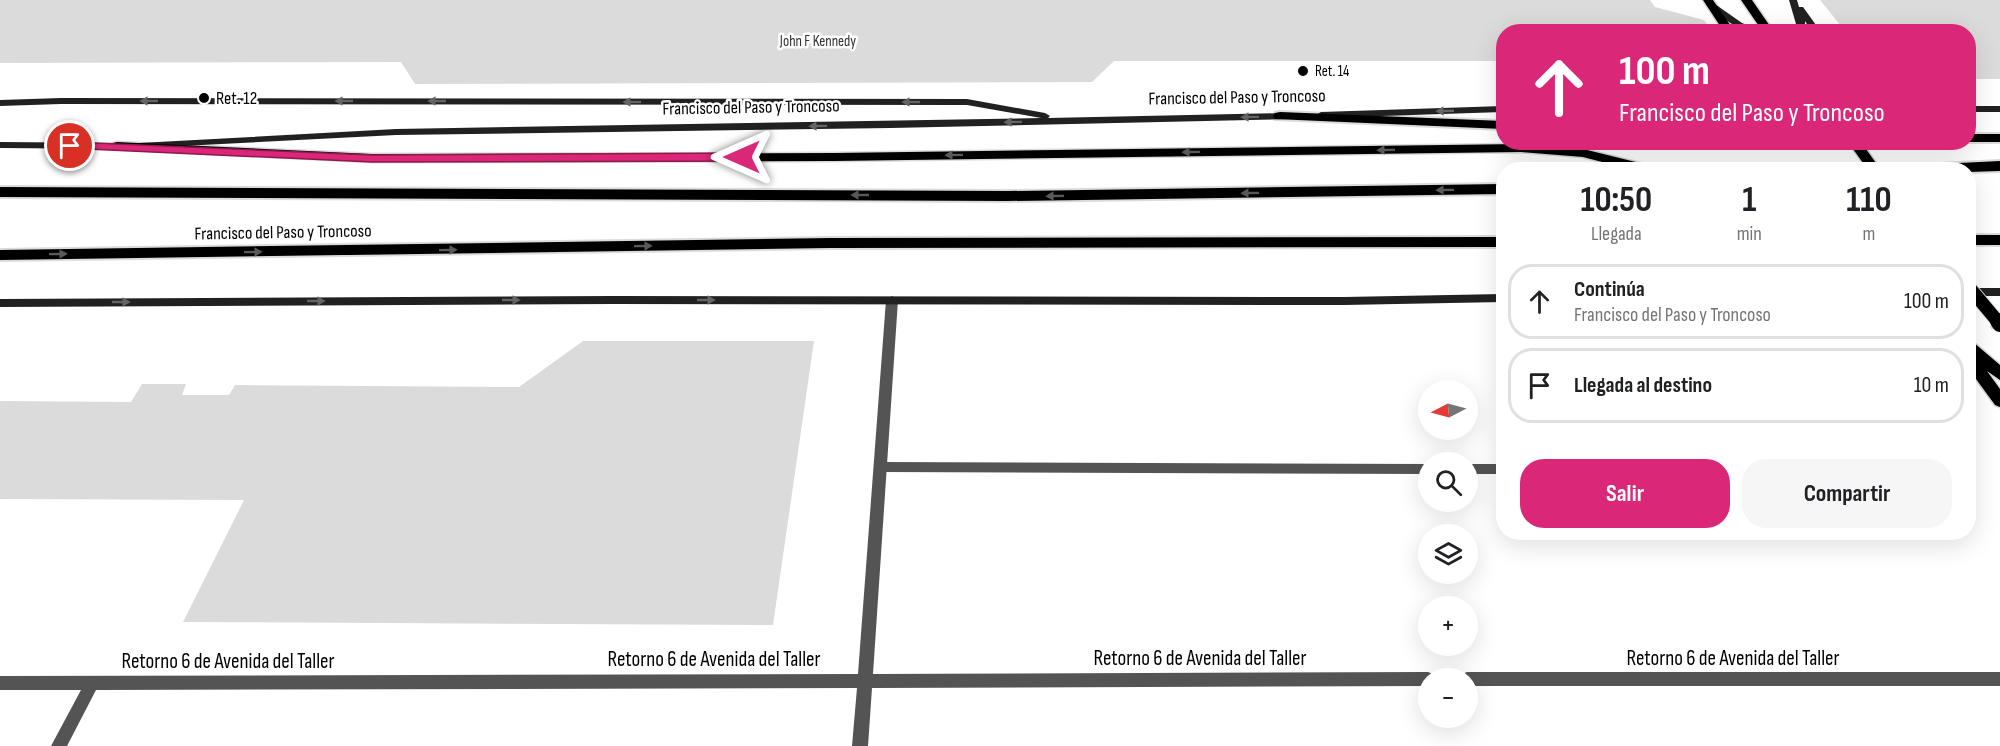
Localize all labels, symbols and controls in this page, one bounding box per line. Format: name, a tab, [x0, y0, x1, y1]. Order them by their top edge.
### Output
park label: John F Kennedy	[779, 32, 856, 51]
text: 100 m	[1619, 46, 1710, 97]
icon: ahead	[1520, 48, 1598, 126]
place label: Ret. 14	[1315, 62, 1349, 81]
marker: Ret. 14	[1296, 64, 1310, 78]
street label: Francisco del Paso y Troncoso	[1148, 85, 1326, 110]
place label: Ret. 12	[216, 88, 257, 109]
marker: Ret. 12	[197, 91, 211, 105]
street label: Francisco del Paso y Troncoso	[662, 95, 840, 120]
one-way arrow	[140, 96, 159, 106]
one-way arrow	[335, 96, 354, 106]
one-way arrow	[427, 96, 446, 106]
one-way arrow	[622, 97, 641, 107]
one-way arrow	[901, 97, 920, 107]
text: Francisco del Paso y Troncoso	[1619, 97, 1885, 129]
one-way arrow	[1435, 106, 1454, 115]
one-way arrow	[1240, 112, 1259, 122]
one-way arrow	[1003, 118, 1022, 127]
pin	[44, 120, 95, 171]
one-way arrow	[808, 121, 827, 131]
position arrow	[710, 125, 774, 189]
icon: arrive	[53, 129, 86, 162]
one-way arrow	[1376, 145, 1395, 154]
one-way arrow	[1181, 147, 1200, 157]
one-way arrow	[944, 150, 963, 160]
text: 10:50	[1580, 179, 1652, 222]
text: 1	[1742, 179, 1756, 222]
text: 110	[1846, 179, 1892, 222]
one-way arrow	[1435, 185, 1454, 195]
one-way arrow	[1240, 188, 1259, 198]
one-way arrow	[850, 191, 869, 200]
one-way arrow	[1045, 191, 1064, 200]
street label: Francisco del Paso y Troncoso	[194, 220, 372, 245]
text: Llegada	[1591, 222, 1642, 246]
text: min	[1737, 222, 1762, 246]
text: m	[1862, 222, 1875, 246]
one-way arrow	[634, 242, 653, 251]
one-way arrow	[439, 245, 458, 254]
one-way arrow	[244, 247, 263, 257]
one-way arrow	[49, 250, 68, 259]
text: Continúa	[1574, 276, 1645, 303]
icon: ahead	[1523, 285, 1556, 318]
text: 100 m	[1904, 288, 1949, 315]
one-way arrow	[502, 295, 521, 305]
one-way arrow	[697, 295, 716, 305]
one-way arrow	[307, 296, 326, 306]
one-way arrow	[112, 298, 131, 307]
text: Francisco del Paso y Troncoso	[1574, 303, 1771, 327]
icon: arrive	[1523, 369, 1556, 402]
text: Llegada al destino	[1574, 372, 1712, 399]
text: 10 m	[1914, 372, 1949, 399]
north arrow	[1418, 380, 1478, 440]
map controls	[1418, 380, 1478, 728]
button: search	[1418, 452, 1478, 512]
button: Salir	[1520, 459, 1730, 528]
button: Compartir	[1742, 459, 1952, 528]
button: layers	[1418, 524, 1478, 584]
button: +	[1418, 596, 1478, 656]
street label: Retorno 6 de Avenida del Taller	[1093, 646, 1307, 671]
street label: Retorno 6 de Avenida del Taller	[1626, 646, 1840, 671]
street label: Retorno 6 de Avenida del Taller	[607, 647, 821, 672]
street label: Retorno 6 de Avenida del Taller	[121, 649, 335, 674]
button: −	[1418, 668, 1478, 728]

